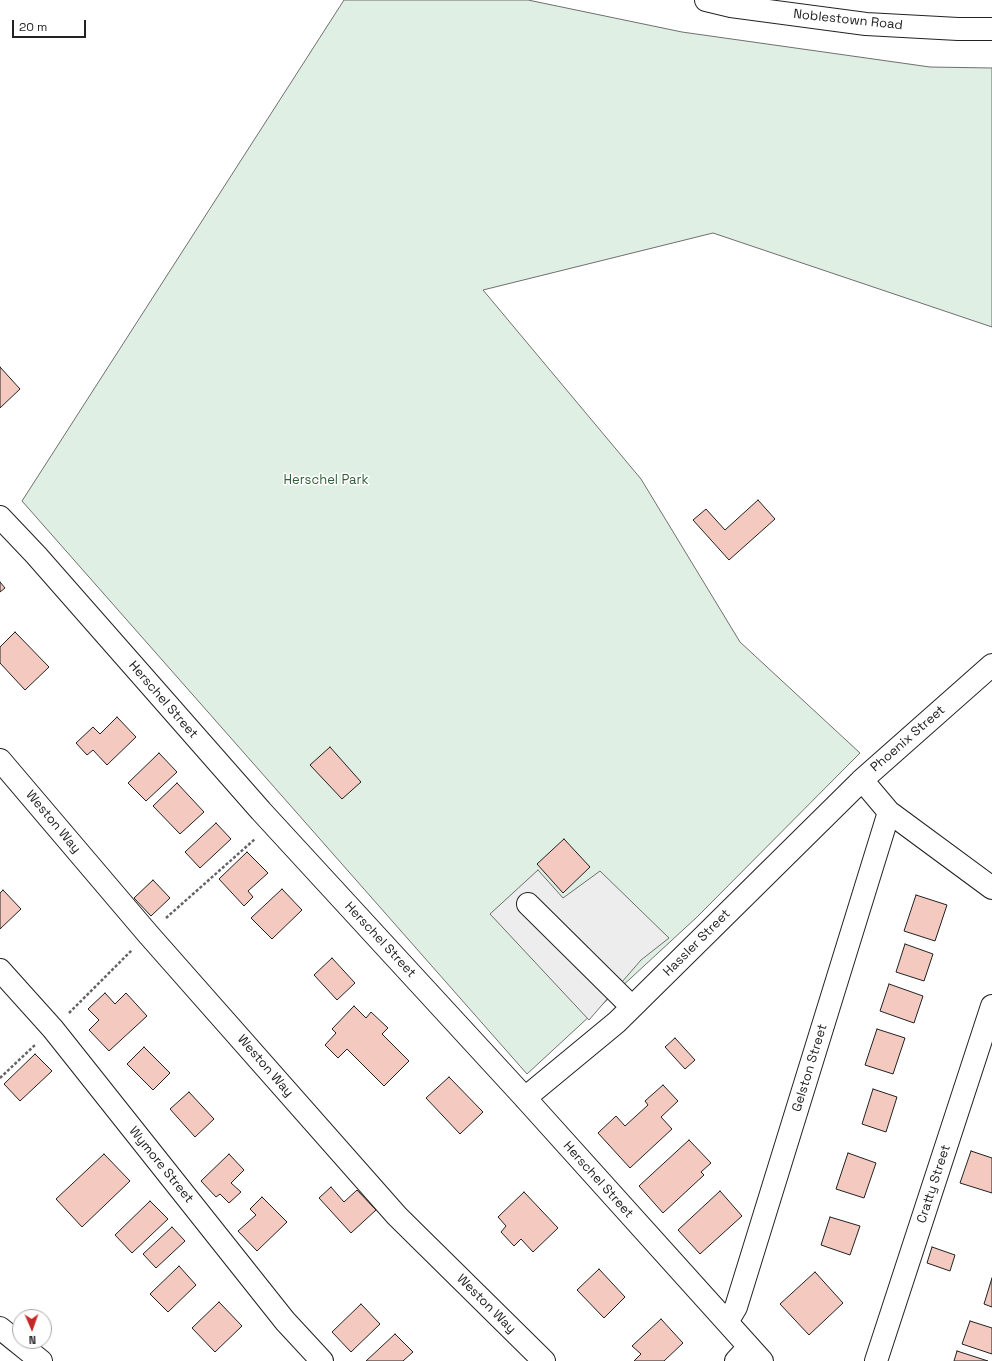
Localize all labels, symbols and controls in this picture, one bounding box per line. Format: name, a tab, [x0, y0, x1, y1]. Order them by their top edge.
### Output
street label: Noblestown Road	[793, 6, 903, 34]
scale bar	[14, 12, 88, 38]
text: 20 m	[19, 19, 47, 35]
park label: Herschel Park	[284, 472, 368, 488]
street label: Herschel Street	[125, 658, 201, 742]
street label: Phoenix Street	[868, 702, 948, 776]
street label: Weston Way	[22, 787, 84, 857]
street label: Herschel Street	[341, 899, 419, 981]
street label: Hassler Street	[660, 906, 734, 980]
street label: Gelston Street	[789, 1022, 831, 1114]
street label: Weston Way	[234, 1032, 296, 1100]
street label: Wymore Street	[125, 1124, 197, 1206]
street label: Herschel Street	[560, 1139, 636, 1221]
street label: Cratty Street	[914, 1143, 954, 1225]
street label: Weston Way	[453, 1271, 519, 1337]
north arrow	[12, 1309, 52, 1349]
text: N	[28, 1333, 36, 1347]

